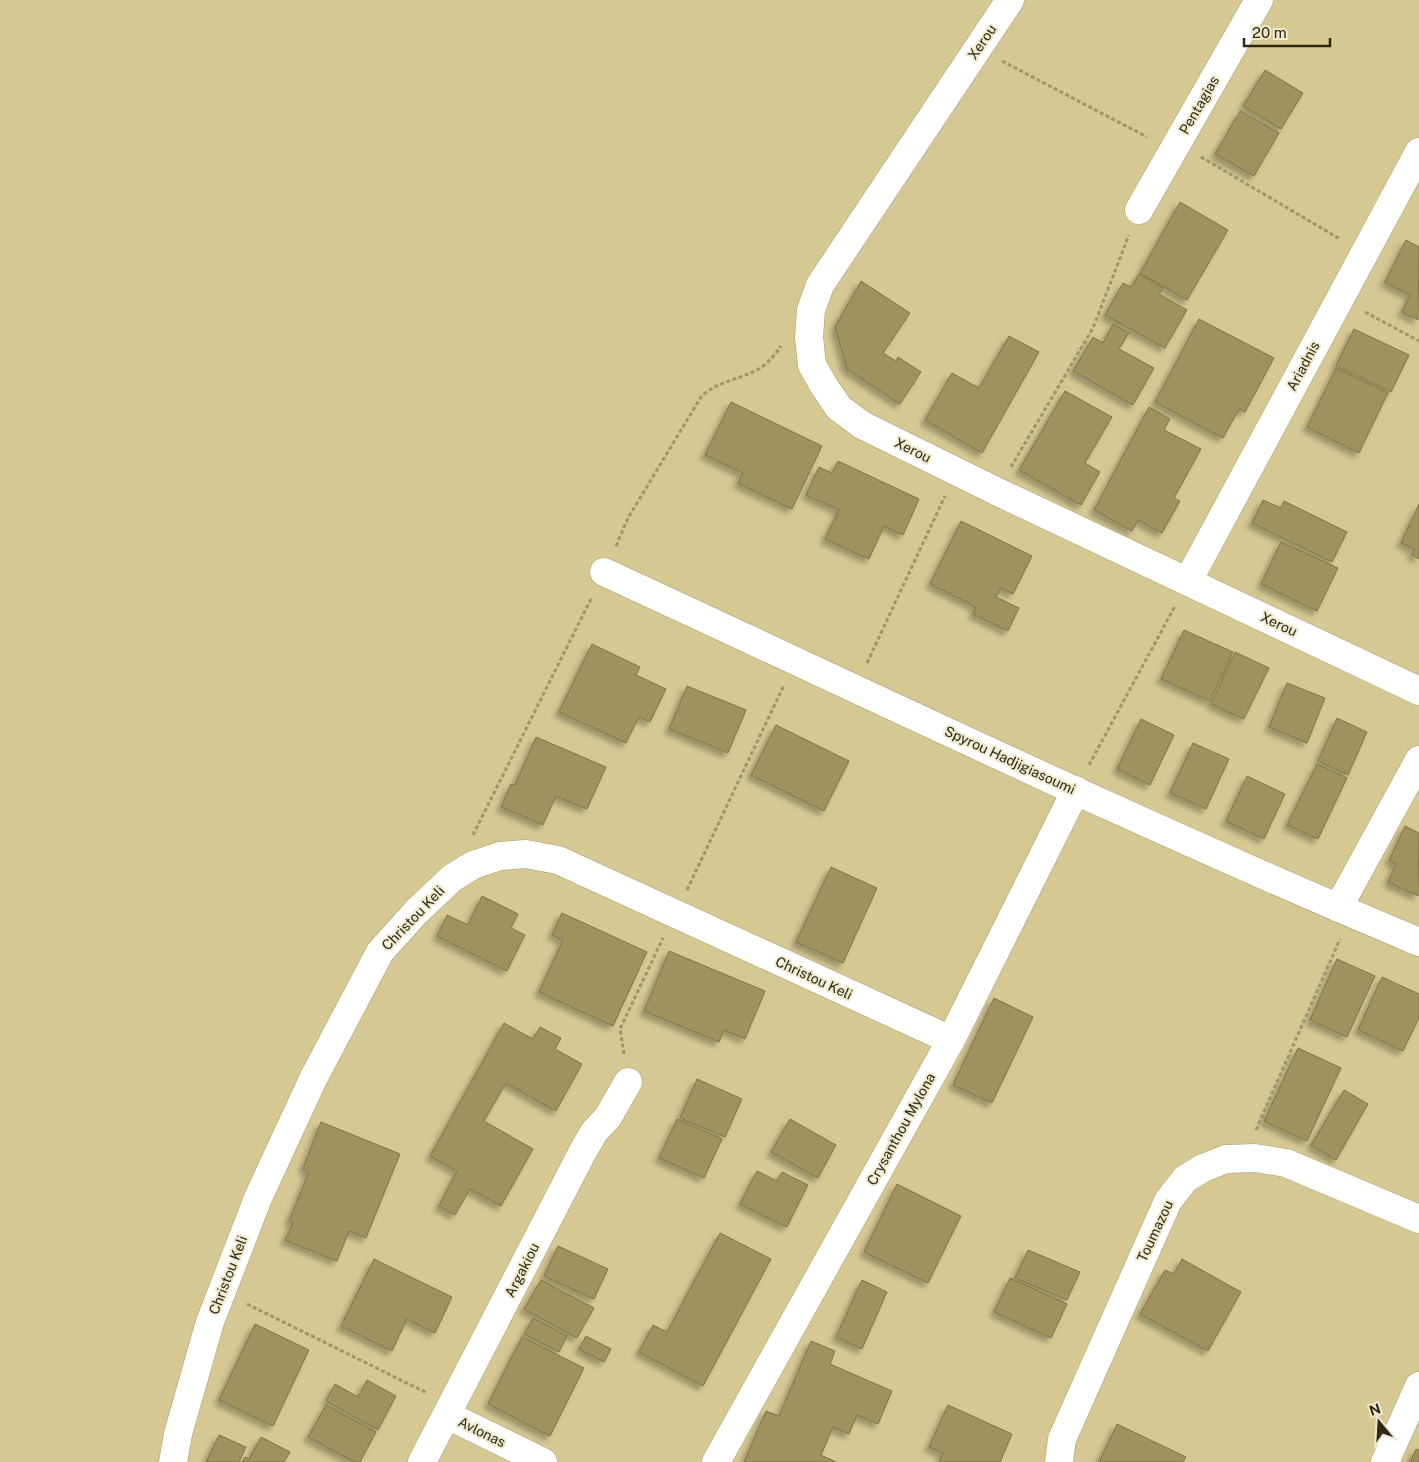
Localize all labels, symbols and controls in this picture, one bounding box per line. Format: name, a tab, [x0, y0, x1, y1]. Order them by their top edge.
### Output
scale bar	[1244, 15, 1330, 47]
street label: Xerou	[965, 22, 999, 62]
text: 20 m	[1252, 24, 1287, 41]
street label: Pentagias	[1176, 73, 1222, 137]
street label: Ariadnis	[1283, 339, 1323, 393]
street label: Xerou	[892, 434, 934, 466]
street label: Xerou	[1258, 609, 1300, 639]
street label: Spyrou Hadjigiasoumi	[942, 723, 1078, 797]
street label: Christou Keli	[378, 883, 448, 953]
street label: Christou Keli	[773, 953, 855, 1003]
street label: Crysanthou Mylona	[864, 1070, 938, 1188]
street label: Toumazou	[1134, 1198, 1176, 1264]
street label: Christou Keli	[206, 1233, 250, 1317]
street label: Argakiou	[502, 1240, 542, 1300]
north arrow	[1354, 1397, 1404, 1447]
text: N	[1367, 1400, 1383, 1419]
street label: Avlonas	[456, 1414, 508, 1450]

